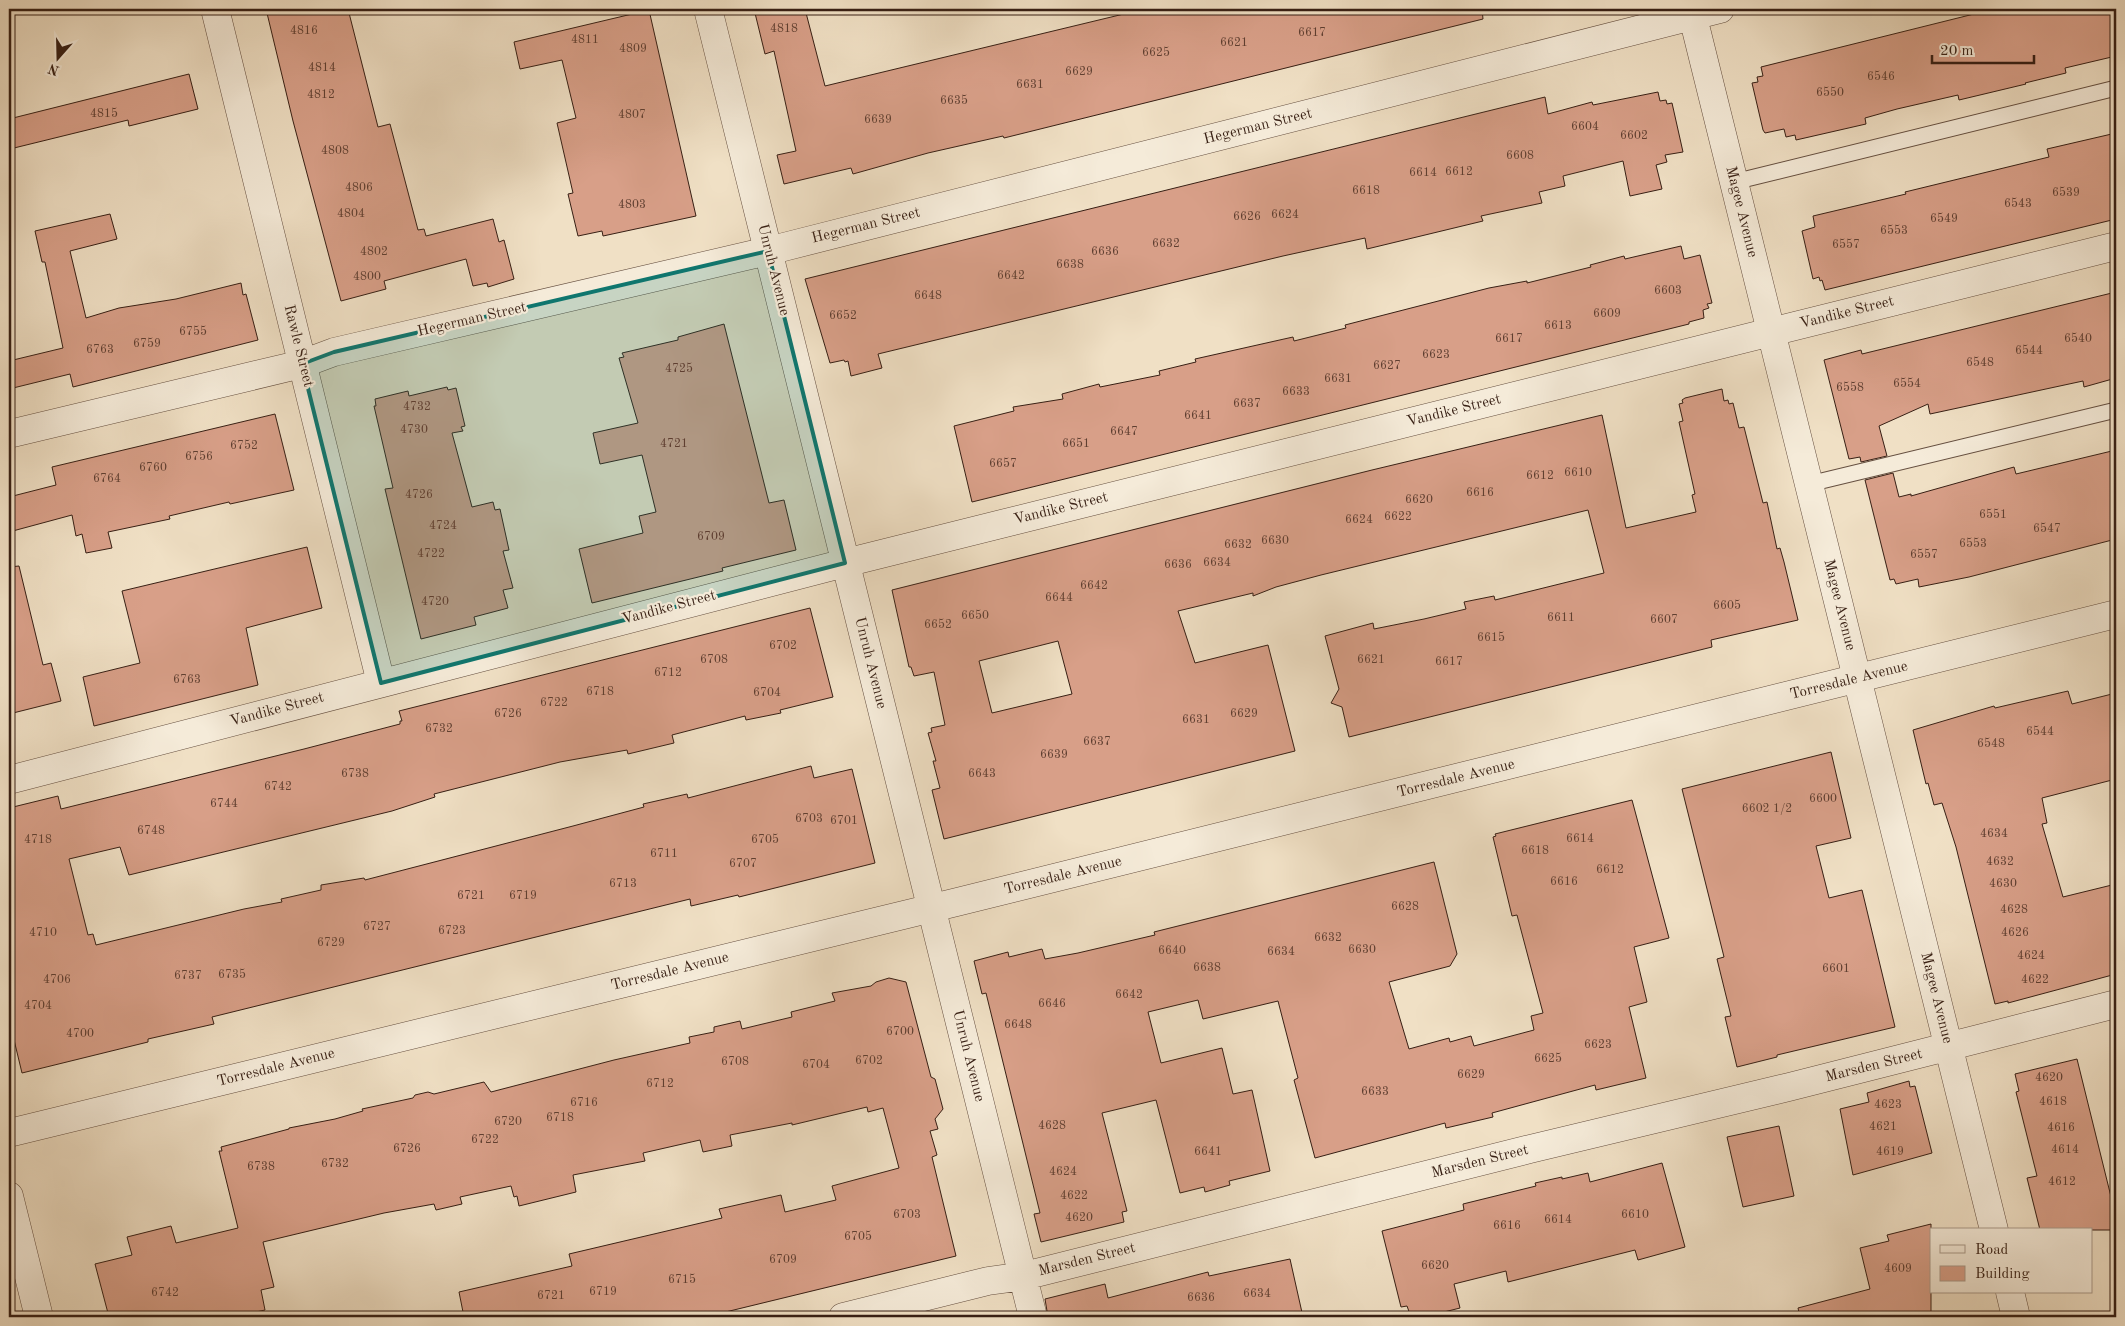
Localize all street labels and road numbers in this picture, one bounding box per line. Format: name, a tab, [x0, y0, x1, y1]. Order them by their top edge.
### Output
street label: Hegerman Street	[1202, 106, 1314, 148]
street label: Magee Avenue	[1722, 165, 1760, 259]
street label: Hegerman Street	[810, 205, 922, 247]
street label: Unruh Avenue	[754, 223, 792, 317]
street label: Vandike Street	[1798, 294, 1896, 332]
street label: Hegerman Street	[416, 300, 528, 340]
street label: Rawle Street	[281, 303, 315, 389]
street label: Vandike Street	[1405, 392, 1503, 430]
street label: Vandike Street	[1012, 490, 1110, 528]
street label: Magee Avenue	[1820, 558, 1858, 652]
street label: Vandike Street	[620, 588, 718, 628]
street label: Unruh Avenue	[851, 616, 889, 710]
street label: Torresdale Avenue	[1789, 659, 1910, 703]
street label: Vandike Street	[228, 690, 326, 730]
street label: Torresdale Avenue	[1396, 757, 1517, 801]
street label: Torresdale Avenue	[1003, 854, 1124, 898]
street label: Torresdale Avenue	[610, 950, 731, 994]
street label: Magee Avenue	[1917, 951, 1955, 1045]
street label: Unruh Avenue	[949, 1009, 987, 1103]
street label: Torresdale Avenue	[216, 1046, 337, 1090]
street label: Marsden Street	[1824, 1047, 1924, 1085]
street label: Marsden Street	[1430, 1143, 1530, 1181]
street label: Marsden Street	[1037, 1241, 1137, 1279]

